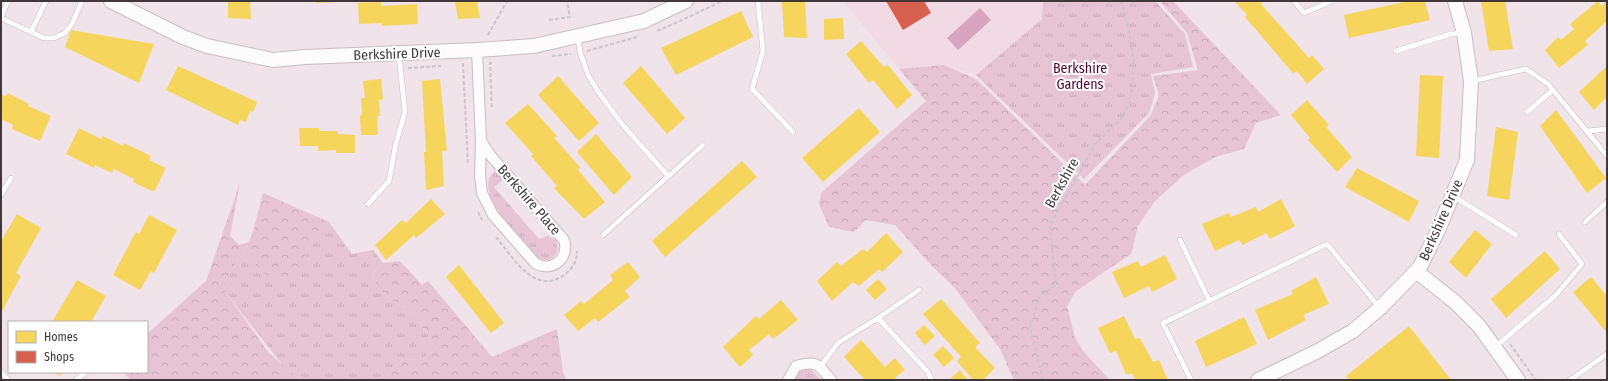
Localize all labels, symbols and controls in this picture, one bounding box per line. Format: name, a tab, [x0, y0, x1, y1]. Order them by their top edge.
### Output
street label: Berkshire Drive	[353, 44, 441, 64]
park label: Berkshire Gardens	[1053, 60, 1107, 93]
street label: Berkshire	[1041, 155, 1083, 211]
street label: Berkshire Place	[494, 161, 564, 239]
street label: Berkshire Drive	[1416, 177, 1467, 263]
legend	[8, 321, 148, 373]
text: Homes	[44, 330, 78, 344]
text: Shops	[44, 350, 74, 364]

